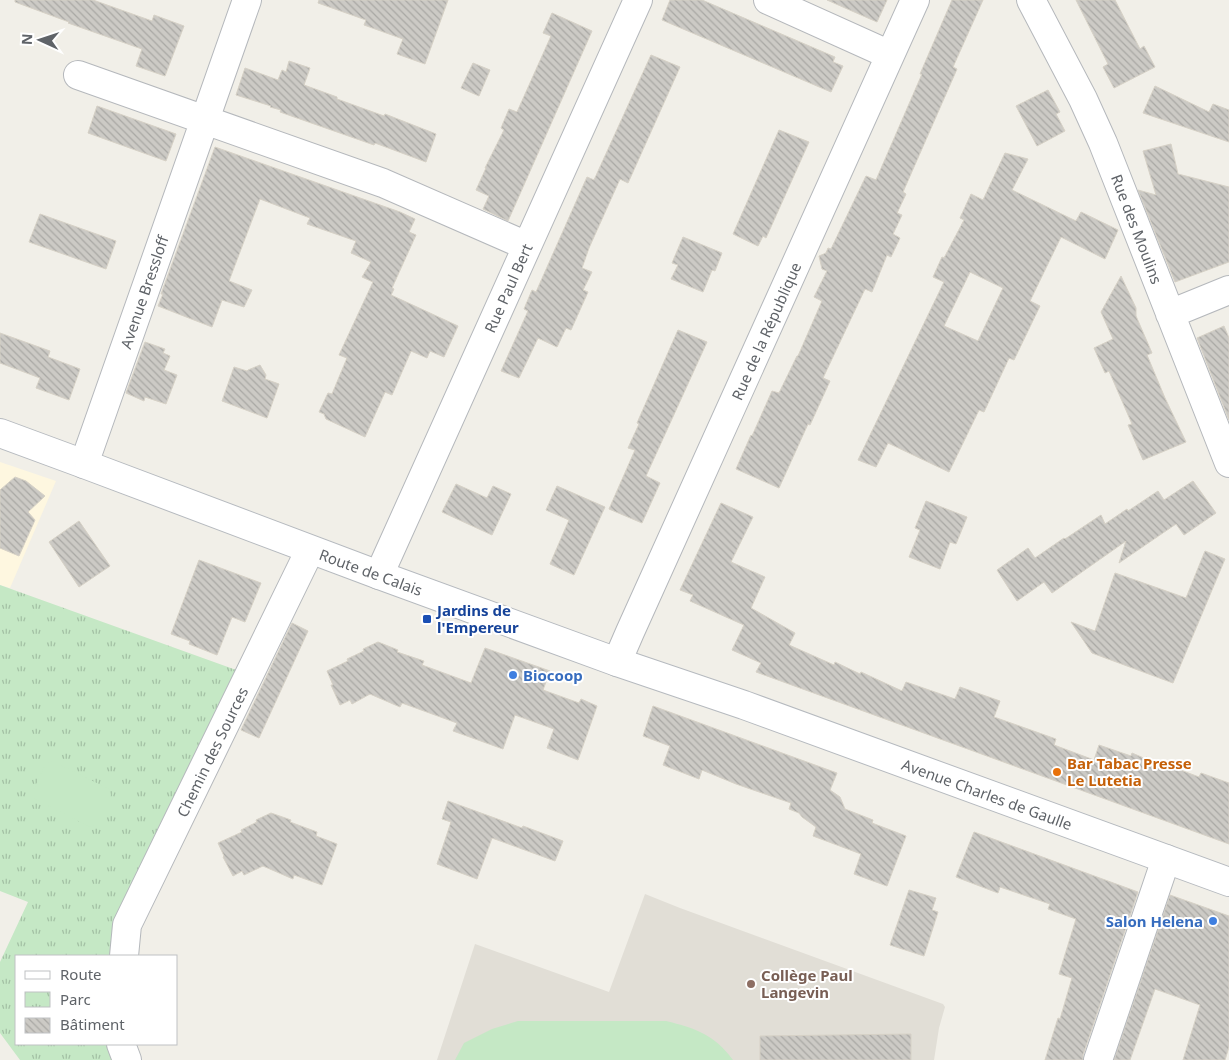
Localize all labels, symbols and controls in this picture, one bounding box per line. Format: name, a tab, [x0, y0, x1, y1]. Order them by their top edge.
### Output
north arrow	[15, 15, 65, 65]
text: N	[17, 33, 36, 45]
street label: Rue des Moulins	[1107, 171, 1167, 287]
street label: Avenue Bressloff	[115, 232, 173, 351]
street label: Rue Paul Bert	[479, 240, 537, 336]
street label: Rue de la République	[727, 259, 805, 403]
street label: Route de Calais	[317, 544, 425, 600]
place label: Jardins de l'Empereur	[435, 600, 519, 637]
marker: Jardins de l'Empereur	[421, 613, 433, 625]
place label: Biocoop	[523, 665, 583, 685]
marker: Biocoop	[507, 669, 519, 681]
street label: Chemin des Sources	[172, 684, 252, 820]
place label: Bar Tabac Presse Le Lutetia	[1067, 753, 1192, 790]
street label: Avenue Charles de Gaulle	[899, 754, 1075, 834]
marker: Bar Tabac Presse Le Lutetia	[1051, 766, 1063, 778]
place label: Salon Helena	[1106, 911, 1203, 931]
marker: Salon Helena	[1207, 915, 1219, 927]
legend	[15, 955, 178, 1045]
text: Route	[60, 964, 102, 984]
place label: Collège Paul Langevin	[761, 965, 853, 1002]
marker: Collège Paul Langevin	[745, 978, 757, 990]
text: Parc	[60, 989, 91, 1009]
text: Bâtiment	[60, 1014, 125, 1034]

